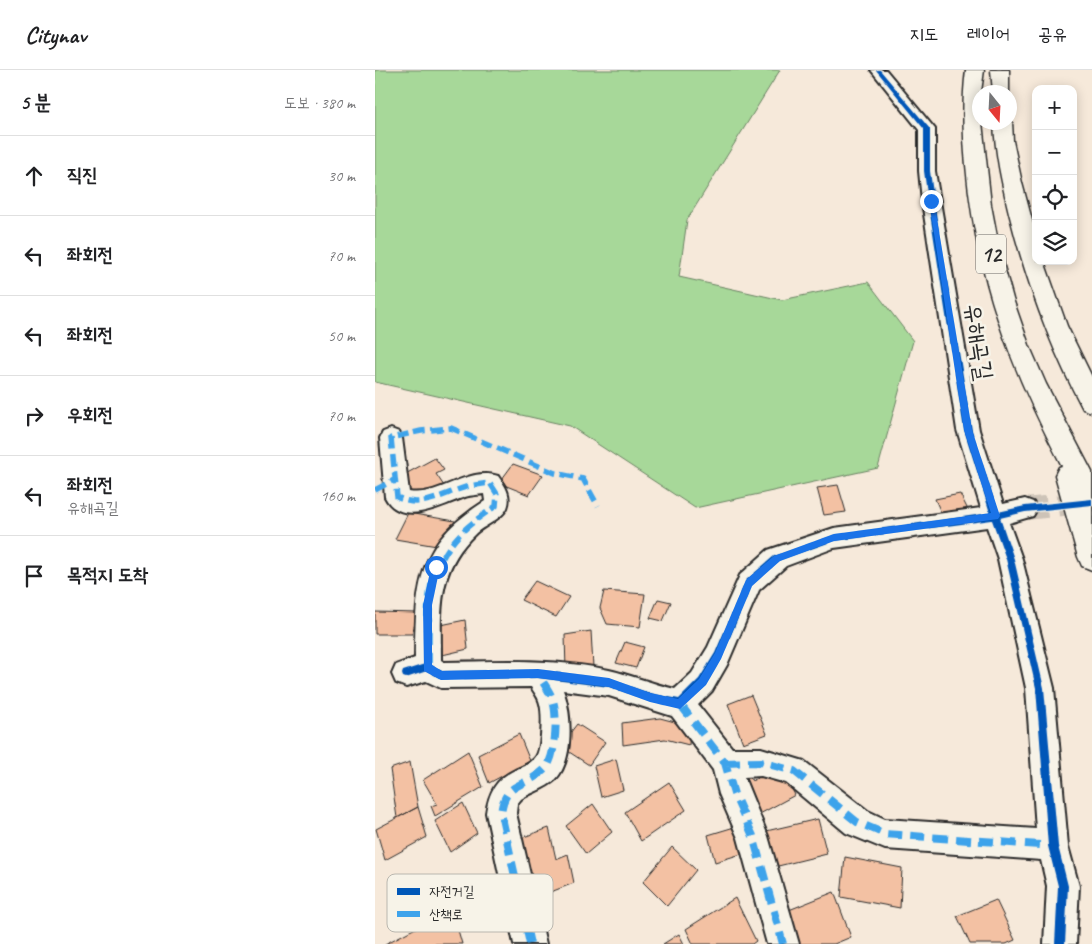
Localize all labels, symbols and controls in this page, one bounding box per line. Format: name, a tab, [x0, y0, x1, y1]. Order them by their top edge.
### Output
text: Citynav	[25, 20, 86, 50]
text: 지도	[910, 23, 939, 45]
text: 레이어	[967, 23, 1010, 45]
text: 공유	[1038, 23, 1067, 45]
north arrow	[972, 85, 1017, 130]
map controls	[1032, 85, 1077, 265]
button: +	[1032, 85, 1077, 130]
text: 5 분	[20, 89, 51, 115]
text: 도보 · 380 m	[284, 93, 355, 113]
button: −	[1032, 130, 1077, 175]
icon: ahead	[20, 162, 48, 190]
text: 직진	[67, 163, 98, 187]
text: 30 m	[328, 166, 355, 186]
button: locate	[1032, 175, 1077, 220]
route end	[920, 190, 943, 213]
button: layers	[1032, 220, 1077, 265]
road number: 12	[976, 234, 1006, 273]
icon: left	[20, 242, 48, 270]
text: 좌회전	[67, 243, 113, 267]
text: 70 m	[328, 246, 355, 266]
street label: 유해곡길	[958, 302, 1000, 382]
icon: left	[20, 322, 48, 350]
text: 좌회전	[67, 323, 113, 347]
text: 50 m	[328, 326, 355, 346]
icon: right	[20, 402, 48, 430]
text: 우회전	[67, 403, 113, 427]
text: 70 m	[328, 406, 355, 426]
text: 좌회전	[67, 473, 113, 497]
icon: left	[20, 482, 48, 510]
text: 160 m	[321, 486, 355, 506]
text: 유해곡길	[67, 498, 119, 518]
route start	[425, 556, 448, 579]
icon: arrive	[20, 562, 48, 590]
text: 목적지 도착	[67, 563, 148, 587]
legend	[387, 874, 553, 932]
text: 자전거길	[429, 883, 475, 900]
text: 산책로	[429, 906, 463, 923]

